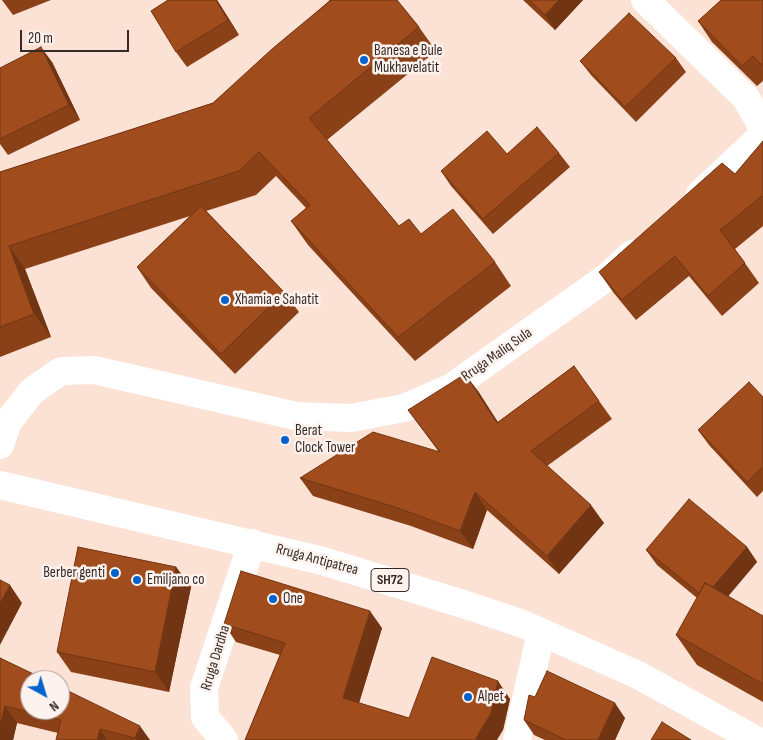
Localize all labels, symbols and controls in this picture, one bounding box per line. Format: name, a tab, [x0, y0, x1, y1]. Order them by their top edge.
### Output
scale bar	[22, 20, 131, 52]
text: 20 m	[28, 29, 53, 48]
place label: Banesa e Bule Mukhavelatit	[374, 42, 443, 77]
marker: Banesa e Bule Mukhavelatit	[358, 54, 370, 66]
place label: Xhamia e Sahatit	[235, 291, 319, 309]
marker: Xhamia e Sahatit	[219, 294, 231, 306]
street label: Rruga Maliq Sula	[458, 324, 536, 386]
place label: Berat Clock Tower	[295, 422, 355, 457]
marker: Berat Clock Tower	[279, 434, 291, 446]
street label: Rruga Antipatrea	[274, 540, 360, 580]
place label: Berber genti	[43, 564, 105, 582]
marker: Berber genti	[109, 567, 121, 579]
road number: SH72	[371, 568, 409, 592]
place label: Emiljano co	[147, 571, 204, 589]
marker: Emiljano co	[131, 574, 143, 586]
place label: One	[283, 590, 303, 608]
marker: One	[267, 593, 279, 605]
street label: Rruga Dardha	[198, 623, 234, 693]
north arrow	[20, 670, 70, 720]
place label: Alpet	[478, 688, 504, 706]
marker: Alpet	[462, 691, 474, 703]
text: N	[46, 697, 62, 715]

